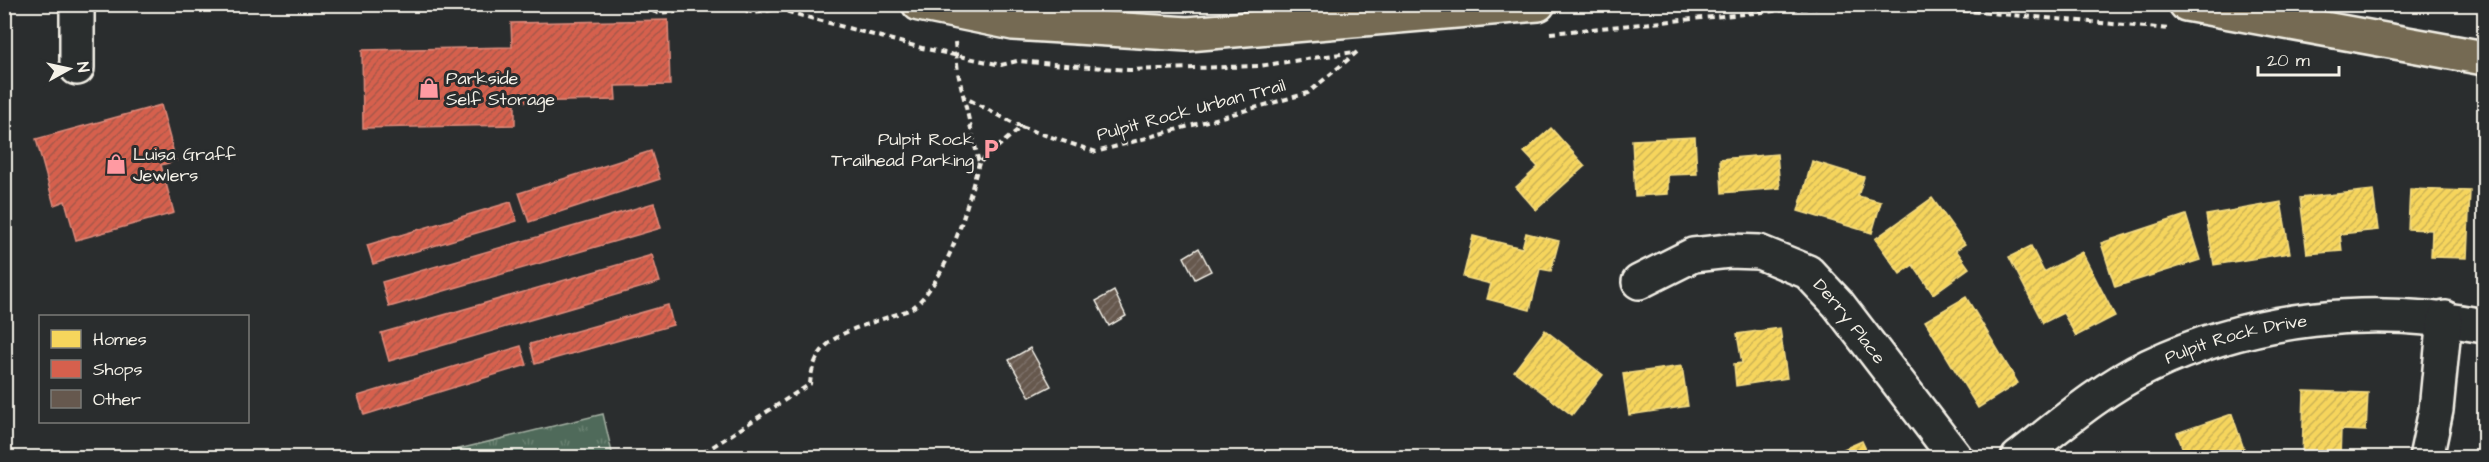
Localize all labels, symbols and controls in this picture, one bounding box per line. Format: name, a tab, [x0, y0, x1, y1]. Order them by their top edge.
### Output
north arrow	[39, 39, 99, 99]
scale bar	[2258, 39, 2339, 77]
text: 20 m	[2267, 48, 2310, 73]
text: N	[71, 61, 94, 74]
place label: Parkside Self Storage	[446, 66, 555, 113]
street label: Pulpit Rock Urban Trail	[1094, 73, 1288, 147]
shop icon: Parkside Self Storage	[417, 76, 441, 100]
place label: Pulpit Rock Trailhead Parking	[831, 127, 974, 174]
parking icon: Pulpit Rock Trailhead Parking	[979, 137, 1003, 161]
place label: Luisa Graff Jewlers	[133, 142, 236, 188]
shop icon: Luisa Graff Jewlers	[104, 152, 128, 176]
street label: Derry Place	[1808, 273, 1892, 369]
street label: Pulpit Rock Drive	[2161, 308, 2309, 370]
legend	[39, 315, 249, 423]
text: Homes	[93, 327, 147, 352]
text: Shops	[93, 357, 143, 382]
text: Other	[93, 387, 141, 412]

